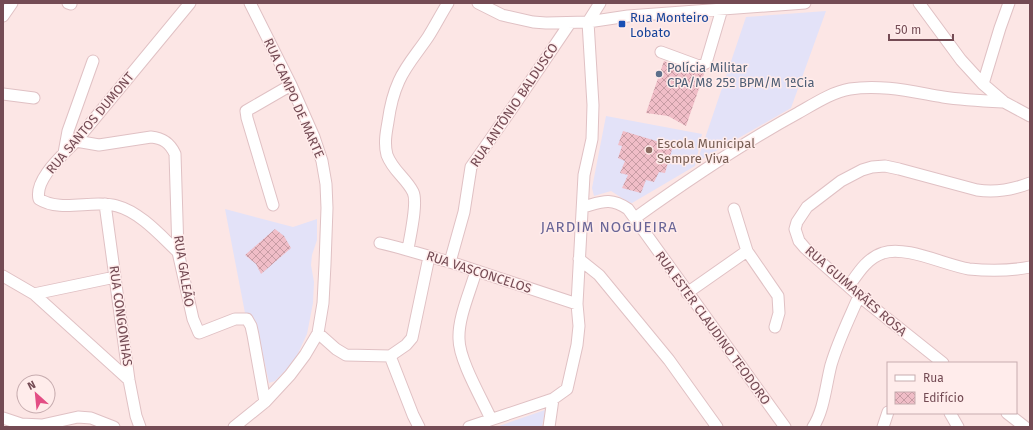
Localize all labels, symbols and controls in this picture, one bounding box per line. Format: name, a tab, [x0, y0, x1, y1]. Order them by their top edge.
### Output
place label: Rua Monteiro Lobato	[630, 10, 709, 40]
scale bar	[889, 16, 953, 42]
marker: Rua Monteiro Lobato	[617, 19, 627, 29]
text: 50 m	[895, 23, 921, 37]
street label: RUA CAMPO DE MARTE	[261, 36, 327, 160]
street label: RUA ANTÔNIO BALDUSCO	[467, 40, 561, 170]
place label: Polícia Militar CPA/M8 25º BPM/M 1ªCia	[667, 60, 815, 90]
street label: RUA SANTOS DUMONT	[43, 69, 137, 177]
marker: Polícia Militar CPA/M8 25º BPM/M 1ªCia	[654, 69, 664, 79]
place label: Escola Municipal Sempre Viva	[657, 136, 755, 166]
marker: Escola Municipal Sempre Viva	[644, 145, 654, 155]
district label: JARDIM NOGUEIRA	[540, 218, 678, 236]
street label: RUA GALEÃO	[171, 234, 197, 308]
street label: RUA GUIMARÃES ROSA	[802, 243, 910, 339]
street label: RUA VASCONCELOS	[424, 248, 534, 296]
street label: RUA ESTER CLAUDINO TEODORO	[652, 249, 774, 407]
street label: RUA CONGONHAS	[107, 265, 135, 367]
legend	[887, 362, 1017, 414]
text: Rua	[923, 371, 944, 385]
north arrow	[16, 374, 56, 414]
text: N	[25, 378, 38, 393]
text: Edifício	[923, 391, 964, 405]

